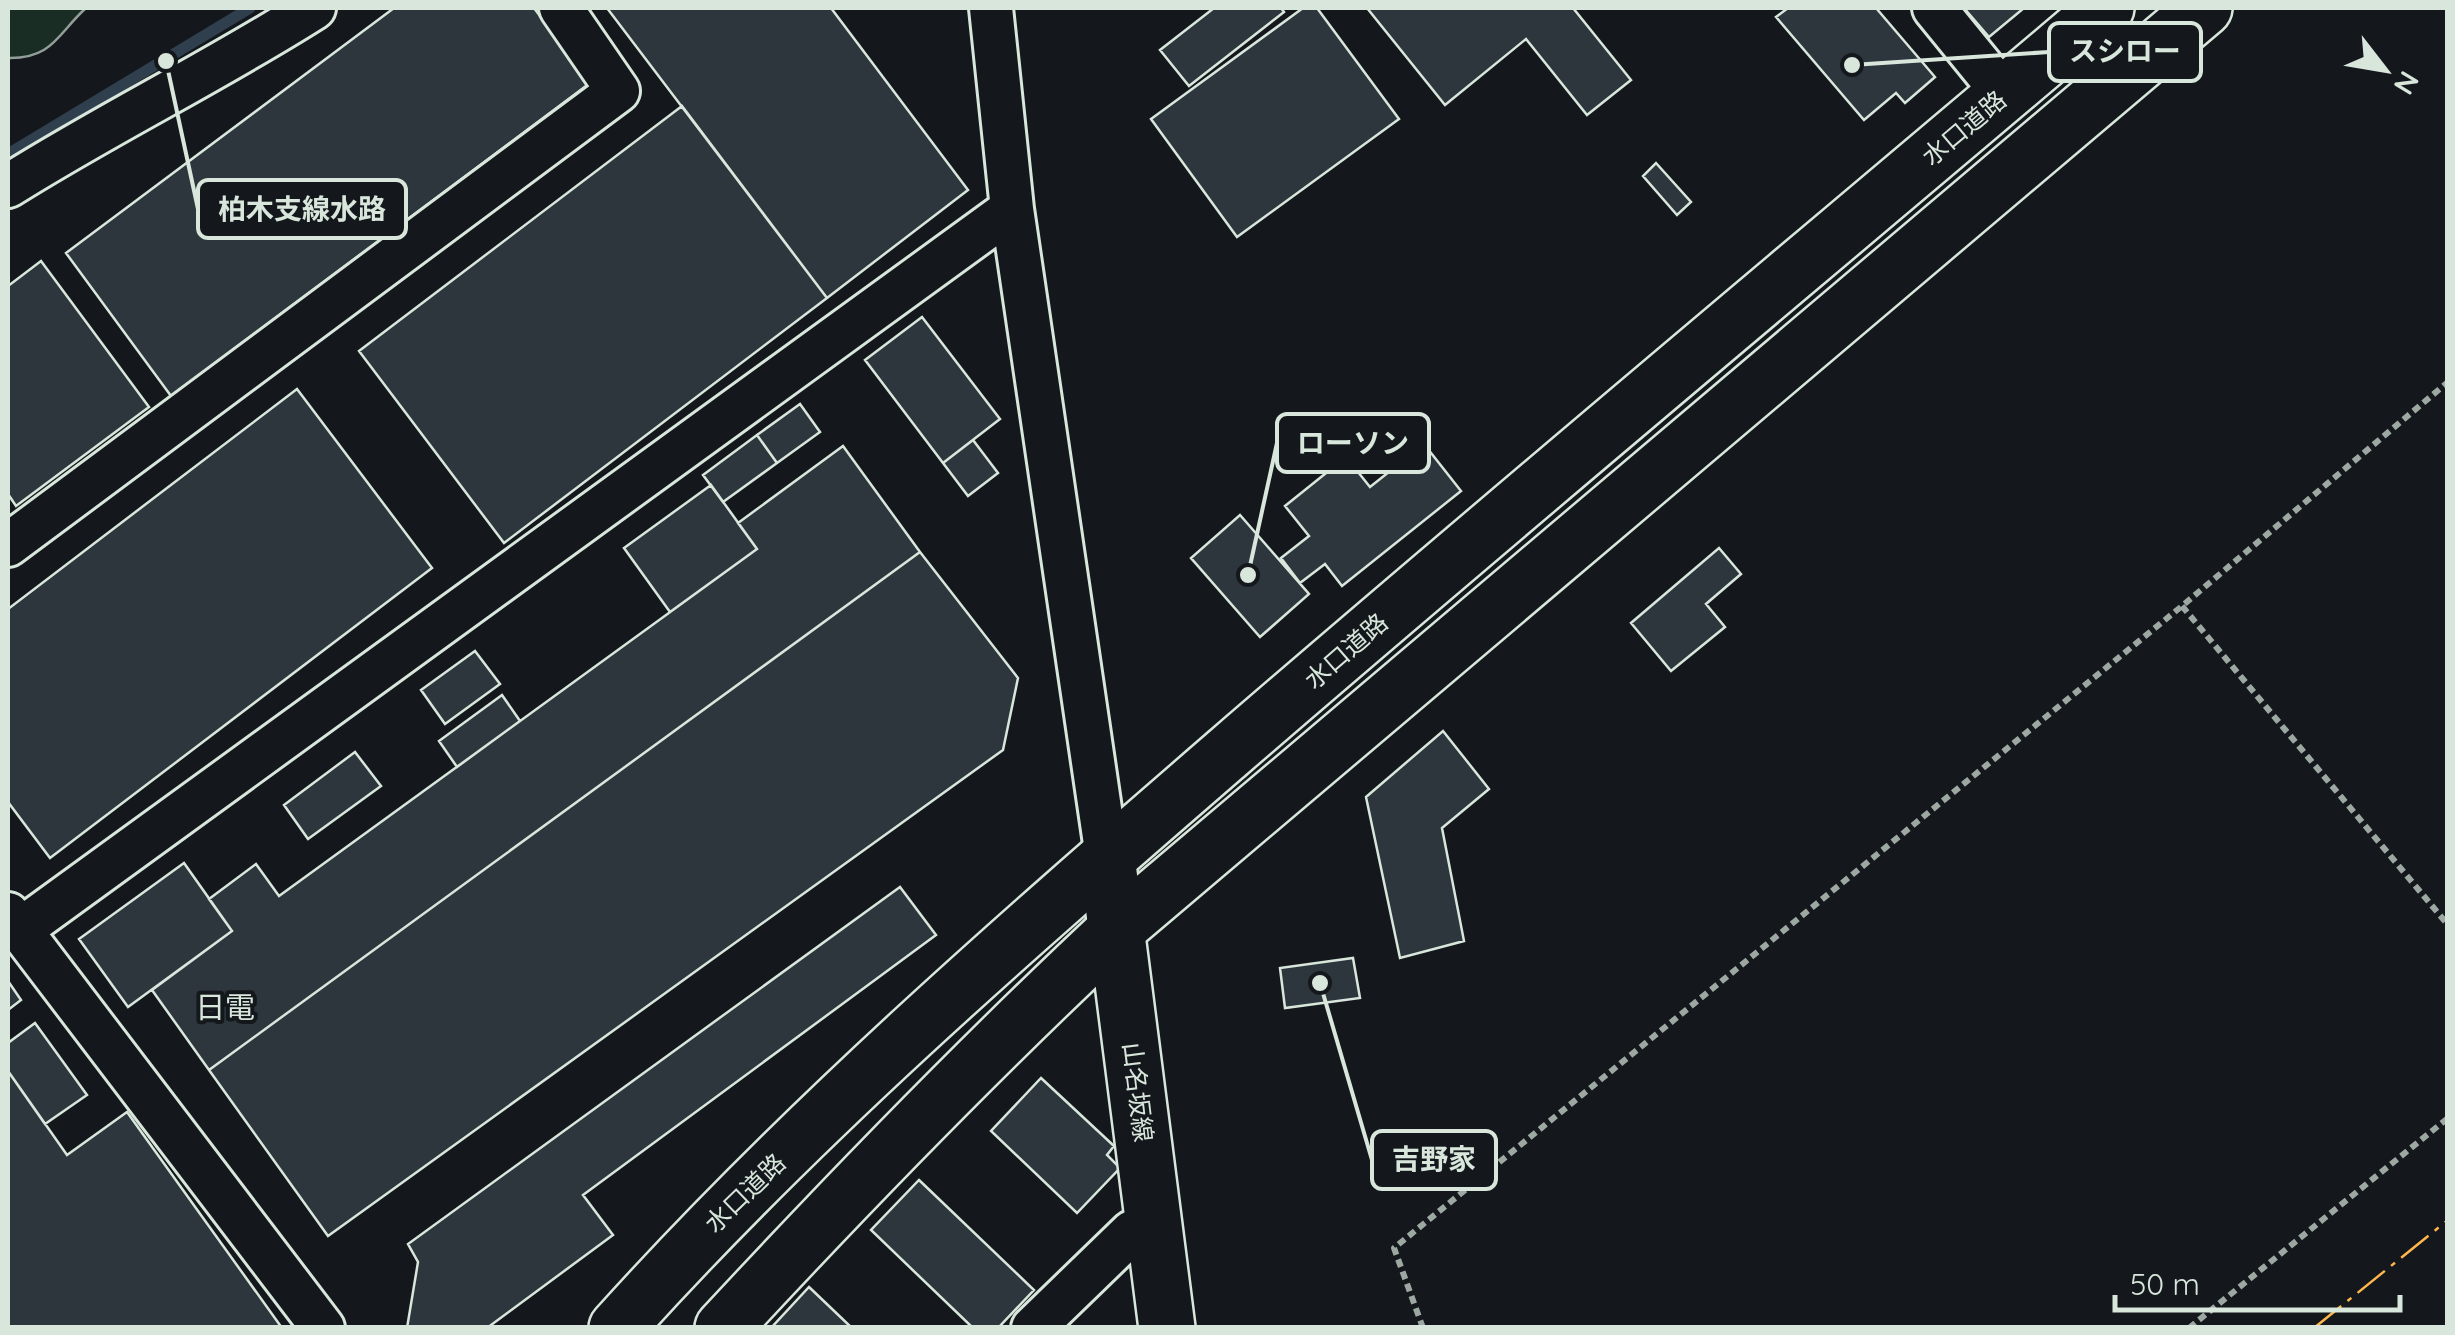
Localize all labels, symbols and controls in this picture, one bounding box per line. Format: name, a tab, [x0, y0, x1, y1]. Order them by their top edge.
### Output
north arrow	[2335, 20, 2435, 120]
callout: スシロー	[2049, 23, 2201, 81]
text: スシロー	[2069, 33, 2181, 68]
text: N	[2387, 65, 2427, 101]
street label: 水口道路	[1915, 84, 2012, 172]
callout: 柏木支線水路	[198, 180, 406, 238]
text: 柏木支線水路	[218, 191, 386, 226]
callout: ローソン	[1277, 414, 1429, 472]
text: ローソン	[1297, 425, 1409, 460]
street label: 水口道路	[1298, 606, 1394, 695]
district label: 日電	[195, 988, 255, 1026]
street label: 山名坂線	[1117, 1040, 1160, 1143]
callout: 吉野家	[1372, 1131, 1496, 1189]
text: 吉野家	[1392, 1141, 1476, 1176]
street label: 水口道路	[698, 1147, 791, 1239]
scale bar	[2115, 1250, 2400, 1312]
text: 50 m	[2130, 1265, 2200, 1303]

